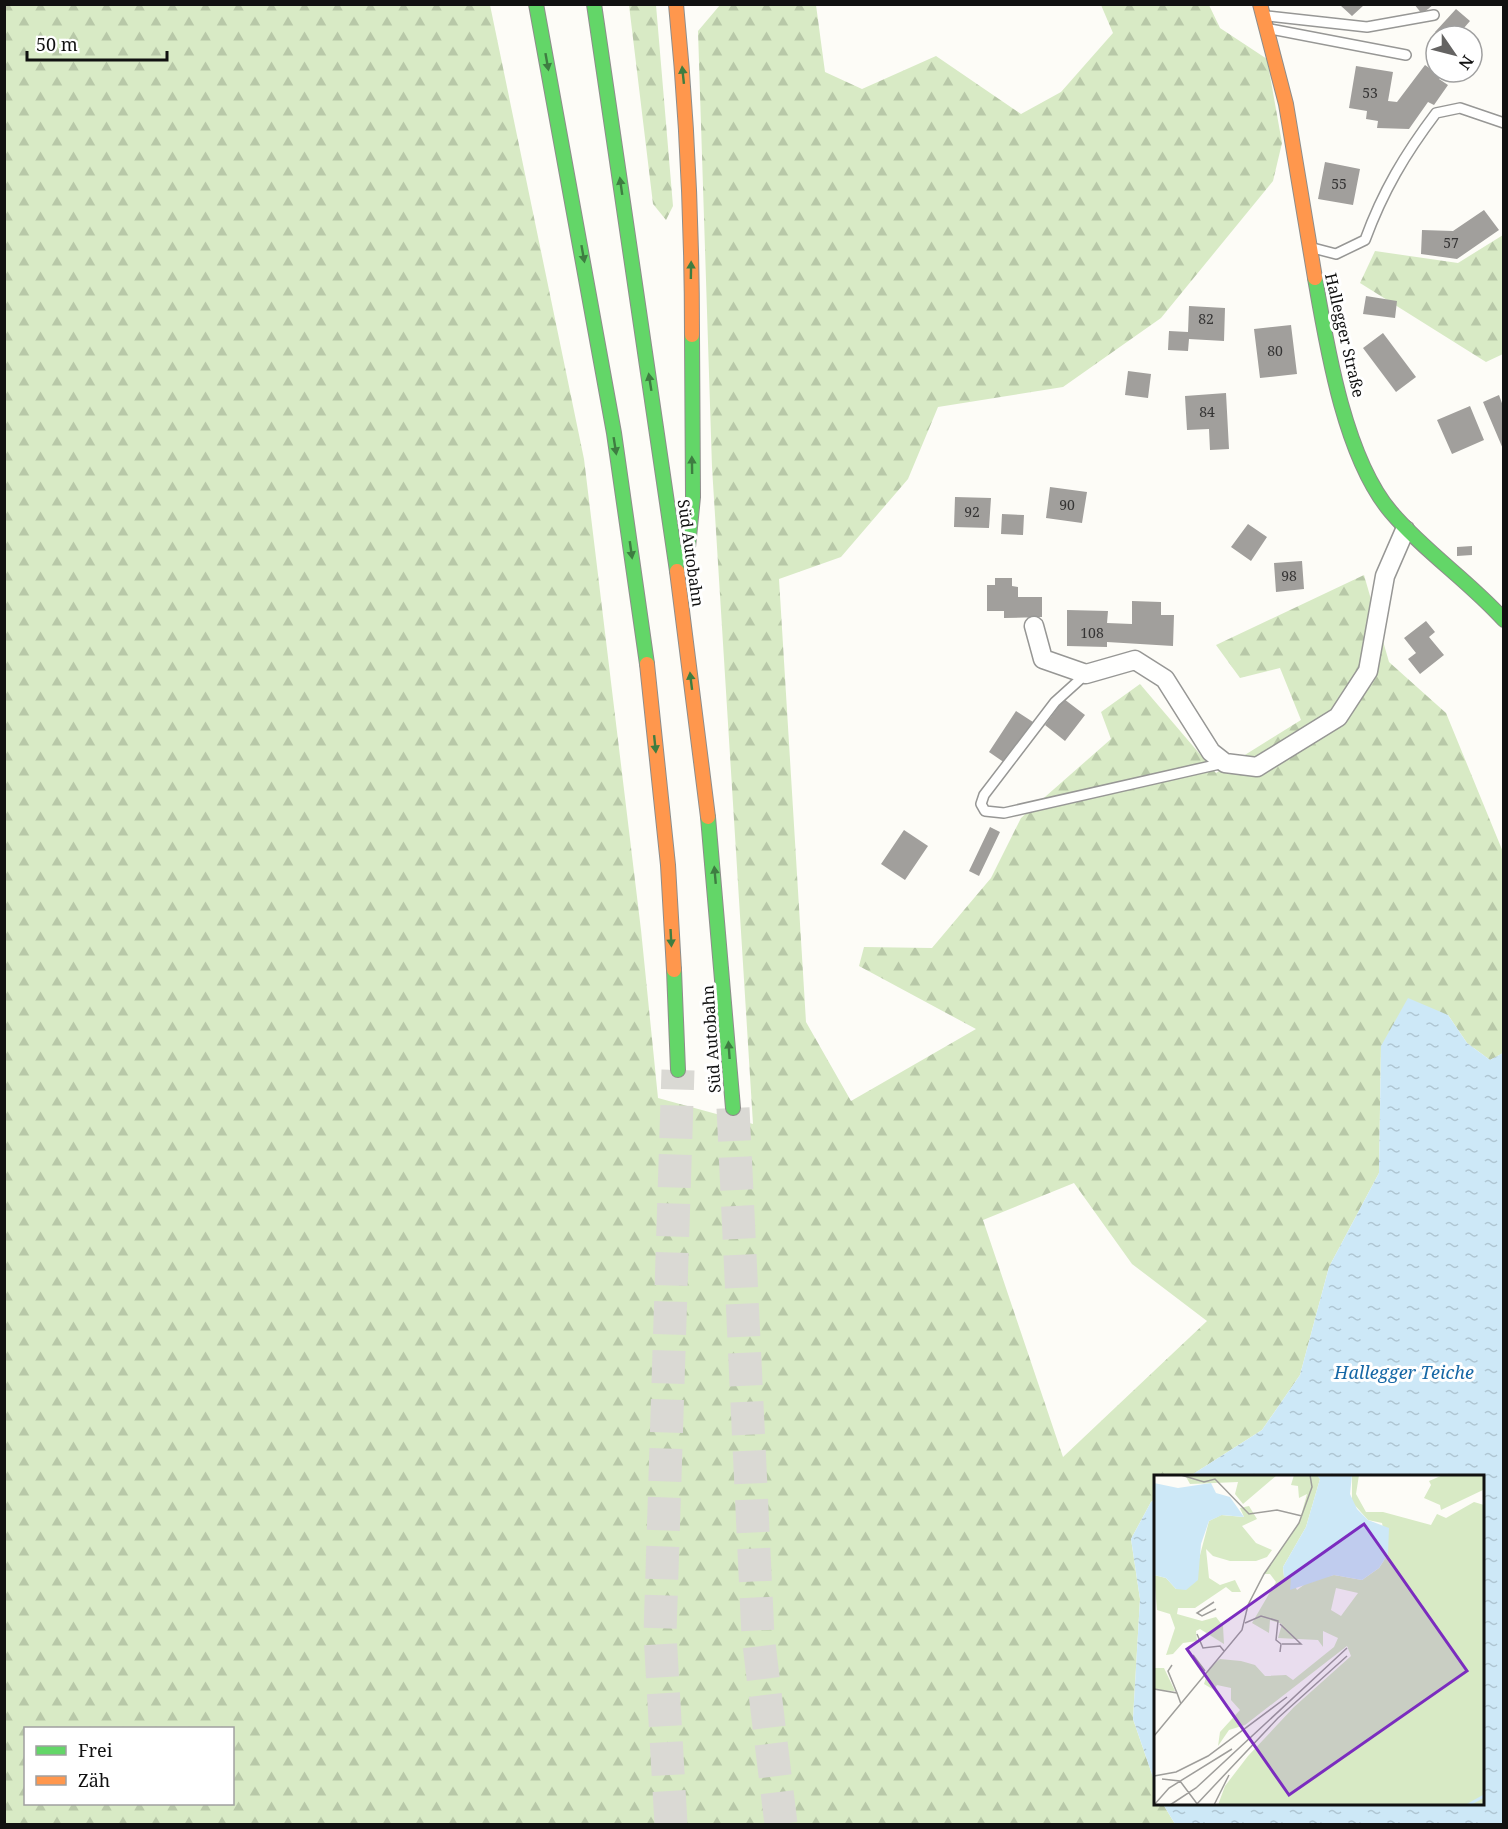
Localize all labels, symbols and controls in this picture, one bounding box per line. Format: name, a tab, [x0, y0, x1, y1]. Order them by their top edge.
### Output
scale bar	[27, 24, 166, 62]
north arrow	[1424, 24, 1484, 84]
text: 50 m	[36, 32, 78, 56]
text: N	[1453, 51, 1479, 74]
one-way arrow	[543, 53, 552, 72]
one-way arrow	[678, 65, 688, 84]
house number: 53	[1362, 83, 1378, 102]
house number: 55	[1331, 174, 1347, 193]
one-way arrow	[616, 177, 625, 196]
house number: 57	[1443, 233, 1459, 252]
one-way arrow	[578, 244, 587, 263]
one-way arrow	[686, 260, 695, 279]
street label: Hallegger Straße	[1320, 271, 1370, 399]
house number: 82	[1198, 309, 1214, 328]
house number: 80	[1267, 341, 1283, 360]
one-way arrow	[646, 373, 655, 392]
house number: 84	[1199, 402, 1215, 421]
one-way arrow	[611, 437, 620, 456]
one-way arrow	[687, 455, 697, 474]
house number: 90	[1059, 495, 1075, 514]
street label: Süd Autobahn	[673, 498, 709, 608]
house number: 92	[964, 502, 980, 521]
one-way arrow	[626, 541, 635, 560]
house number: 98	[1281, 566, 1297, 585]
house number: 108	[1080, 623, 1104, 642]
one-way arrow	[687, 671, 696, 690]
one-way arrow	[650, 734, 659, 753]
one-way arrow	[710, 865, 719, 884]
one-way arrow	[667, 928, 676, 947]
street label: Süd Autobahn	[696, 984, 726, 1094]
one-way arrow	[724, 1041, 733, 1060]
water label: Hallegger Teiche	[1333, 1360, 1474, 1384]
inset map	[1154, 1475, 1484, 1805]
legend	[24, 1727, 234, 1805]
text: Frei	[78, 1738, 113, 1762]
text: Zäh	[78, 1768, 110, 1792]

